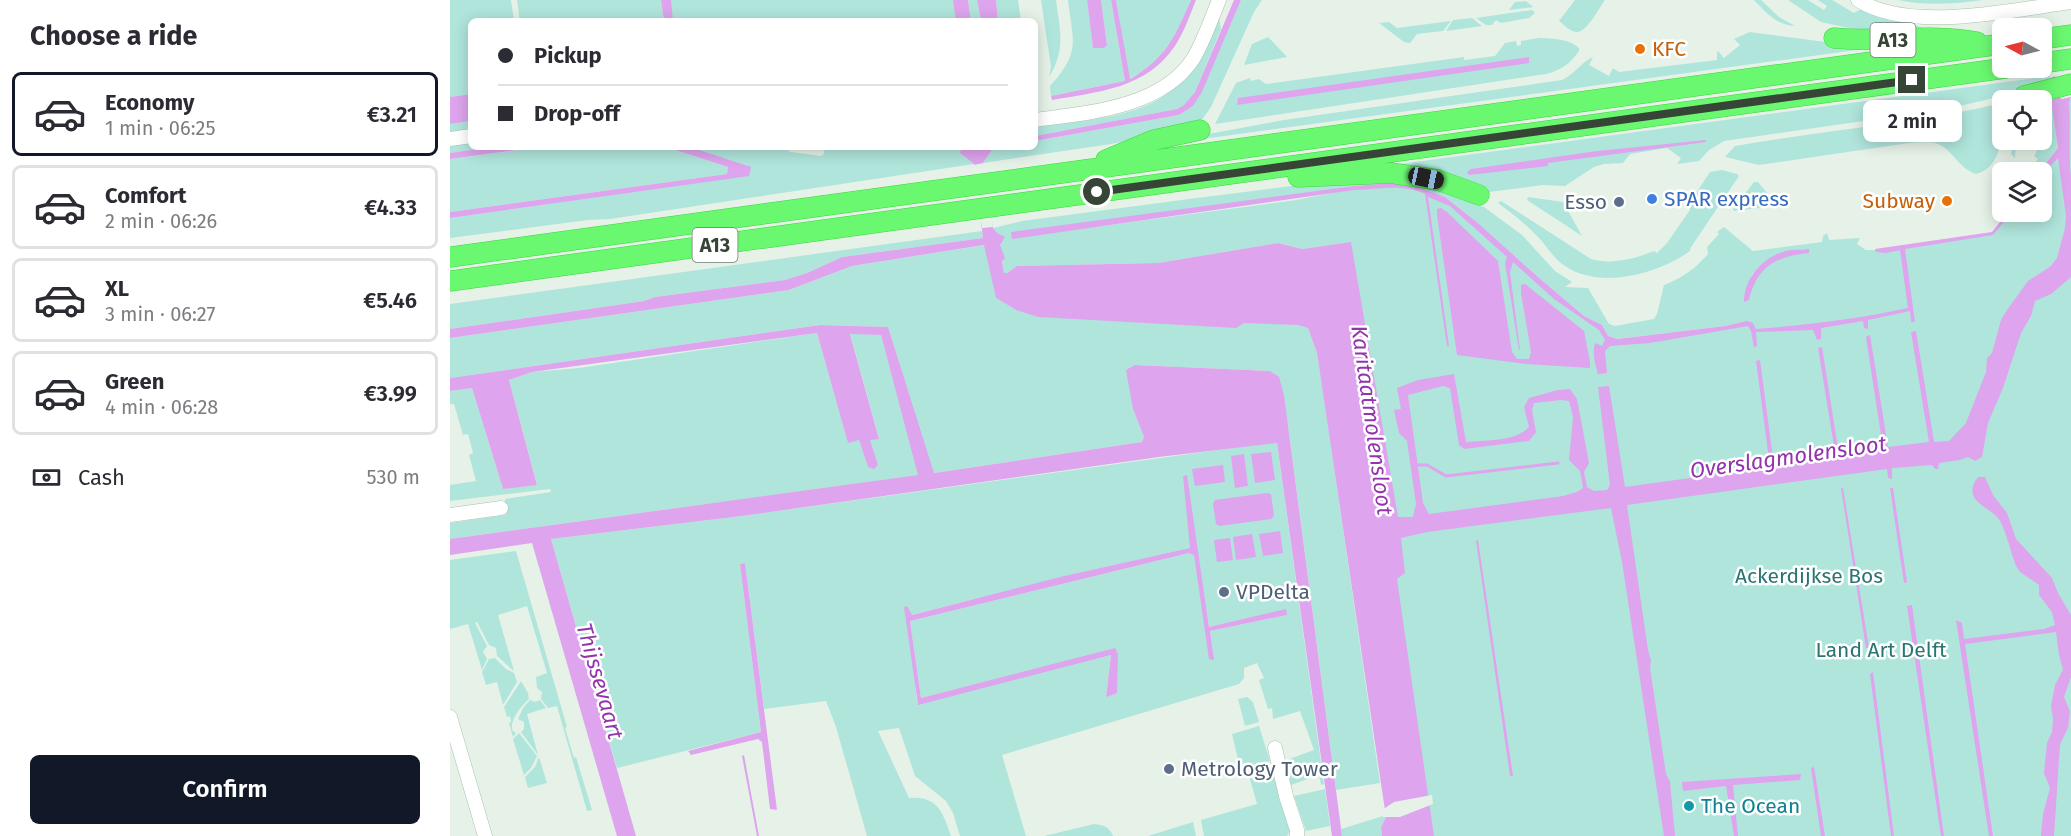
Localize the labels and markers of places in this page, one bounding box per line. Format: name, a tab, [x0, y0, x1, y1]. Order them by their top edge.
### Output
place label: KFC	[1652, 36, 1686, 62]
marker: KFC	[1633, 42, 1647, 56]
place label: SPAR express	[1664, 186, 1789, 212]
place label: Subway	[1863, 188, 1936, 214]
place label: Esso	[1564, 189, 1607, 215]
marker: SPAR express	[1645, 192, 1659, 206]
marker: Subway	[1940, 194, 1954, 208]
marker: Esso	[1612, 195, 1626, 209]
place label: VPDelta	[1236, 579, 1310, 605]
marker: VPDelta	[1217, 585, 1231, 599]
place label: Metrology Tower	[1181, 756, 1338, 782]
marker: Metrology Tower	[1162, 762, 1176, 776]
place label: The Ocean	[1701, 793, 1800, 819]
marker: The Ocean	[1682, 799, 1696, 813]

